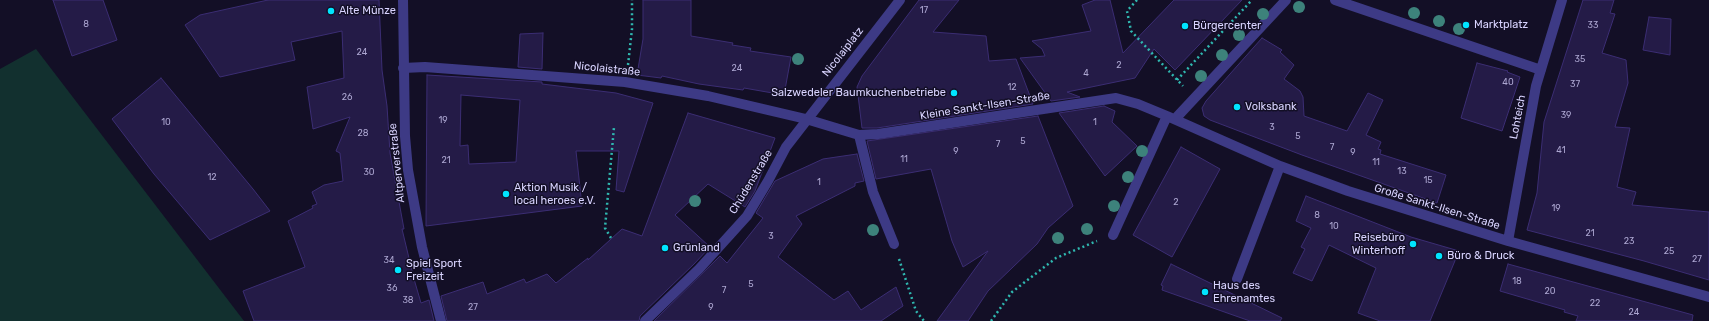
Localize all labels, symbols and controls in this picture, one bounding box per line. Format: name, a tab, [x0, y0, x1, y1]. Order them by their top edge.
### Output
place label: Alte Münze	[339, 4, 396, 18]
house number: 17	[920, 5, 928, 15]
marker: Alte Münze	[326, 6, 336, 16]
place label: Marktplatz	[1474, 18, 1528, 32]
house number: 8	[83, 19, 89, 29]
place label: Bürgercenter	[1193, 19, 1261, 33]
marker: Marktplatz	[1461, 20, 1471, 30]
house number: 33	[1588, 20, 1598, 30]
marker: Bürgercenter	[1180, 21, 1190, 31]
street label: Nicolaiplatz	[820, 25, 866, 79]
house number: 24	[357, 47, 367, 57]
house number: 35	[1575, 54, 1585, 64]
street label: Nicolaistraße	[573, 59, 641, 79]
house number: 2	[1116, 60, 1122, 70]
house number: 24	[732, 63, 742, 73]
house number: 4	[1083, 68, 1089, 78]
house number: 40	[1502, 77, 1514, 87]
house number: 37	[1570, 79, 1580, 89]
house number: 12	[1007, 82, 1017, 92]
place label: Salzwedeler Baumkuchenbetriebe	[771, 86, 946, 100]
marker: Salzwedeler Baumkuchenbetriebe	[949, 88, 959, 98]
street label: Kleine Sankt-Ilsen-Straße	[919, 89, 1051, 123]
house number: 26	[342, 92, 352, 102]
street label: Lohteich	[1507, 94, 1529, 140]
place label: Volksbank	[1245, 100, 1297, 114]
marker: Volksbank	[1232, 102, 1242, 112]
house number: 39	[1561, 110, 1571, 120]
house number: 19	[438, 115, 448, 125]
house number: 10	[161, 117, 171, 127]
house number: 1	[1093, 117, 1097, 127]
street label: Altperverstraße	[386, 122, 408, 204]
house number: 3	[1269, 122, 1275, 132]
house number: 28	[357, 128, 369, 138]
house number: 5	[1295, 131, 1301, 141]
house number: 5	[1020, 136, 1026, 146]
house number: 7	[996, 139, 1000, 149]
house number: 7	[1330, 142, 1334, 152]
house number: 41	[1556, 145, 1566, 155]
house number: 9	[953, 146, 959, 156]
street label: Chüdenstraße	[727, 147, 775, 217]
house number: 9	[1350, 147, 1356, 157]
house number: 11	[900, 154, 908, 164]
house number: 21	[441, 155, 451, 165]
house number: 11	[1372, 157, 1380, 167]
house number: 13	[1397, 166, 1407, 176]
house number: 30	[363, 167, 375, 177]
house number: 12	[207, 172, 217, 182]
house number: 15	[1423, 175, 1433, 185]
house number: 1	[817, 177, 821, 187]
place label: Aktion Musik / local heroes e.V.	[514, 181, 596, 207]
street label: Große Sankt-Ilsen-Straße	[1372, 182, 1502, 232]
marker: Aktion Musik / local heroes e.V.	[501, 189, 511, 199]
house number: 2	[1173, 197, 1179, 207]
house number: 19	[1551, 203, 1561, 213]
house number: 8	[1314, 210, 1320, 220]
house number: 10	[1329, 221, 1339, 231]
house number: 21	[1585, 228, 1595, 238]
house number: 3	[768, 231, 774, 241]
place label: Reisebüro Winterhoff	[1352, 231, 1405, 257]
house number: 23	[1624, 236, 1634, 246]
marker: Reisebüro Winterhoff	[1408, 239, 1418, 249]
place label: Grünland	[673, 241, 720, 255]
marker: Grünland	[660, 243, 670, 253]
house number: 25	[1664, 246, 1674, 256]
place label: Büro & Druck	[1447, 249, 1515, 263]
marker: Büro & Druck	[1434, 251, 1444, 261]
house number: 27	[1692, 254, 1702, 264]
house number: 34	[384, 255, 394, 265]
place label: Spiel Sport Freizeit	[406, 257, 462, 283]
marker: Spiel Sport Freizeit	[393, 265, 403, 275]
house number: 18	[1512, 276, 1522, 286]
house number: 5	[748, 279, 754, 289]
place label: Haus des Ehrenamtes	[1213, 279, 1275, 305]
house number: 36	[387, 283, 397, 293]
house number: 7	[722, 285, 726, 295]
house number: 20	[1545, 286, 1555, 296]
marker: Haus des Ehrenamtes	[1200, 287, 1210, 297]
house number: 38	[402, 295, 414, 305]
house number: 22	[1590, 298, 1600, 308]
house number: 27	[468, 302, 478, 312]
house number: 9	[708, 302, 714, 312]
house number: 24	[1629, 307, 1639, 317]

